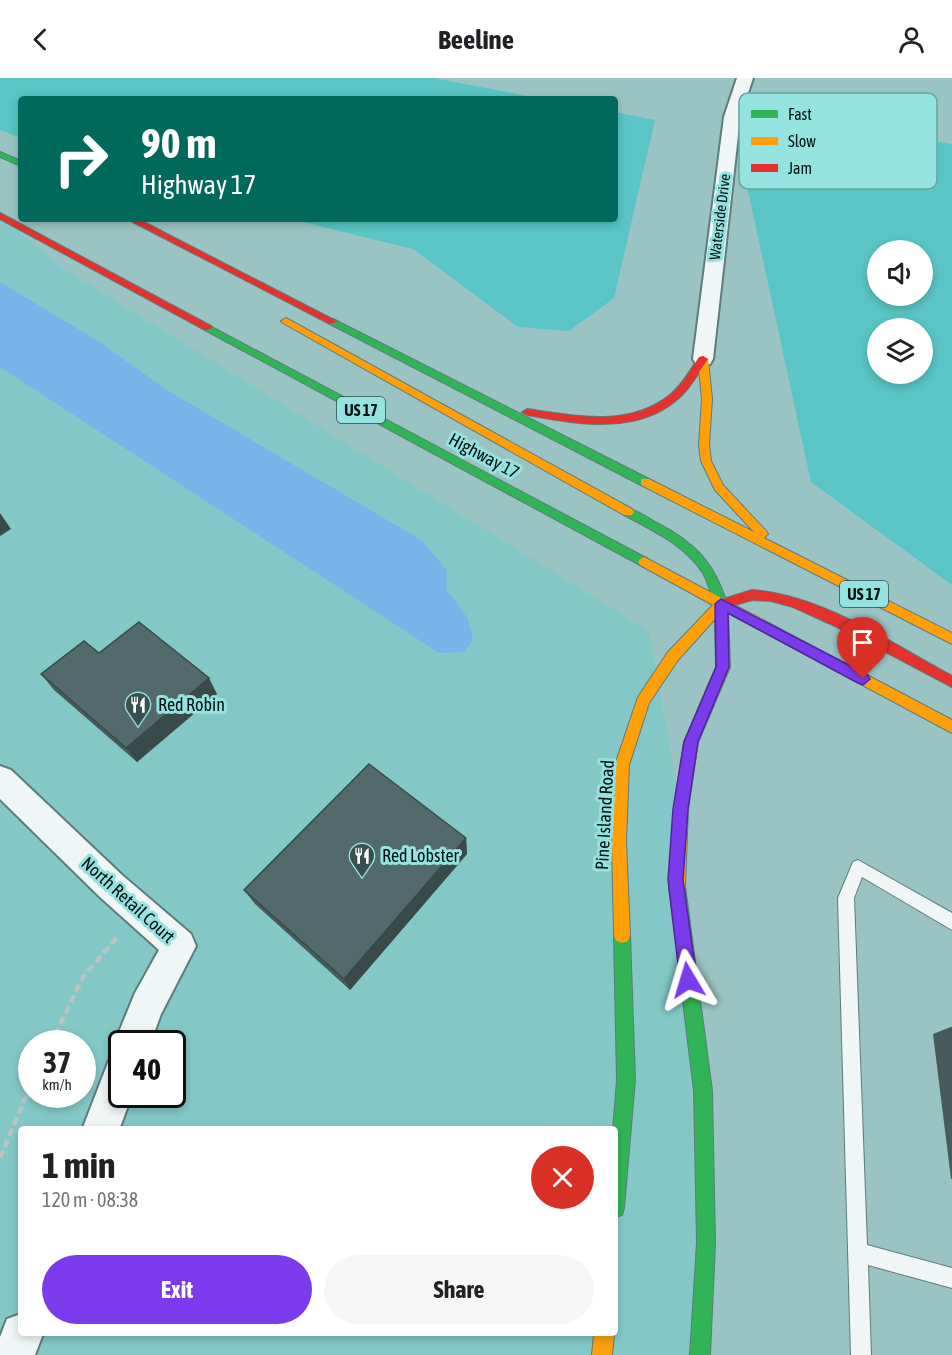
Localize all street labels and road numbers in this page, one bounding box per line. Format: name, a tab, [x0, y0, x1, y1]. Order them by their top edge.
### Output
street label: Waterside Drive	[706, 173, 733, 261]
road number: US 17	[337, 397, 385, 423]
street label: Highway 17	[445, 428, 523, 483]
road number: US 17	[840, 581, 888, 607]
street label: Pine Island Road	[591, 759, 618, 871]
street label: North Retail Court	[77, 852, 179, 947]

